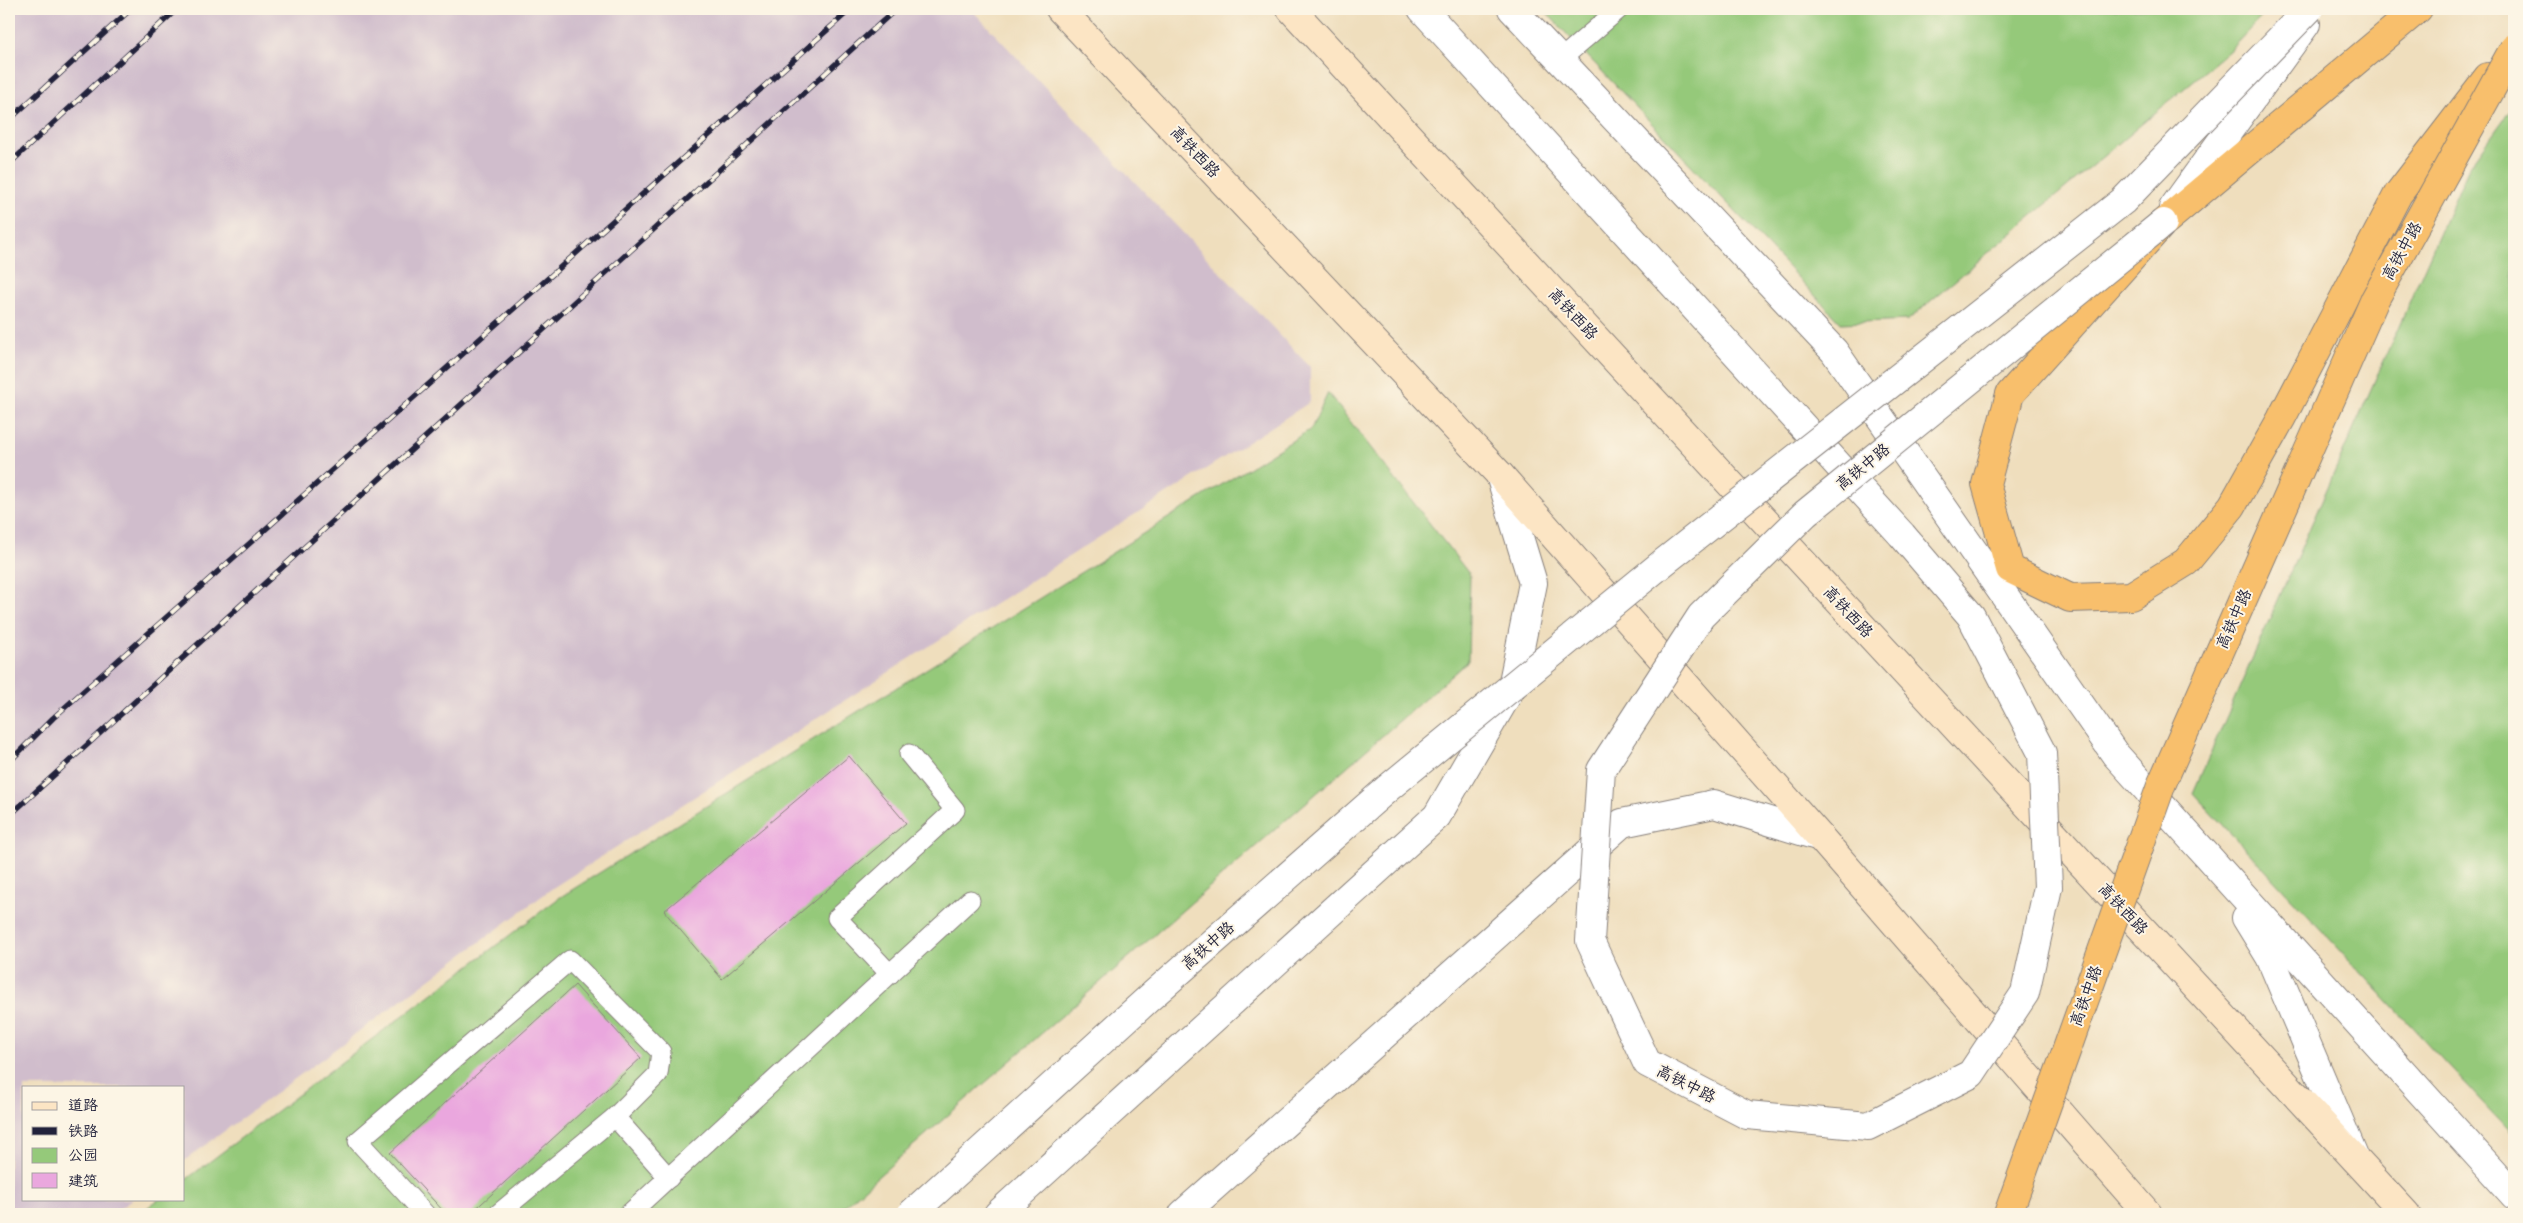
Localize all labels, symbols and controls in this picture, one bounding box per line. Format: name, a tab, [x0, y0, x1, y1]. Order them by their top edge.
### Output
street label: 高铁西路	[1165, 121, 1225, 183]
street label: 高铁中路	[2377, 218, 2427, 284]
street label: 高铁西路	[1543, 283, 1603, 345]
street label: 高铁中路	[1831, 438, 1895, 496]
street label: 高铁西路	[1818, 581, 1878, 643]
street label: 高铁中路	[2211, 585, 2257, 653]
street label: 高铁西路	[2093, 878, 2153, 940]
street label: 高铁中路	[1177, 917, 1239, 975]
street label: 高铁中路	[2065, 962, 2107, 1030]
street label: 高铁中路	[1652, 1060, 1720, 1108]
legend	[22, 1086, 185, 1200]
text: 道路	[68, 1095, 98, 1116]
text: 铁路	[68, 1121, 98, 1142]
text: 公园	[68, 1145, 98, 1166]
text: 建筑	[68, 1171, 98, 1192]

